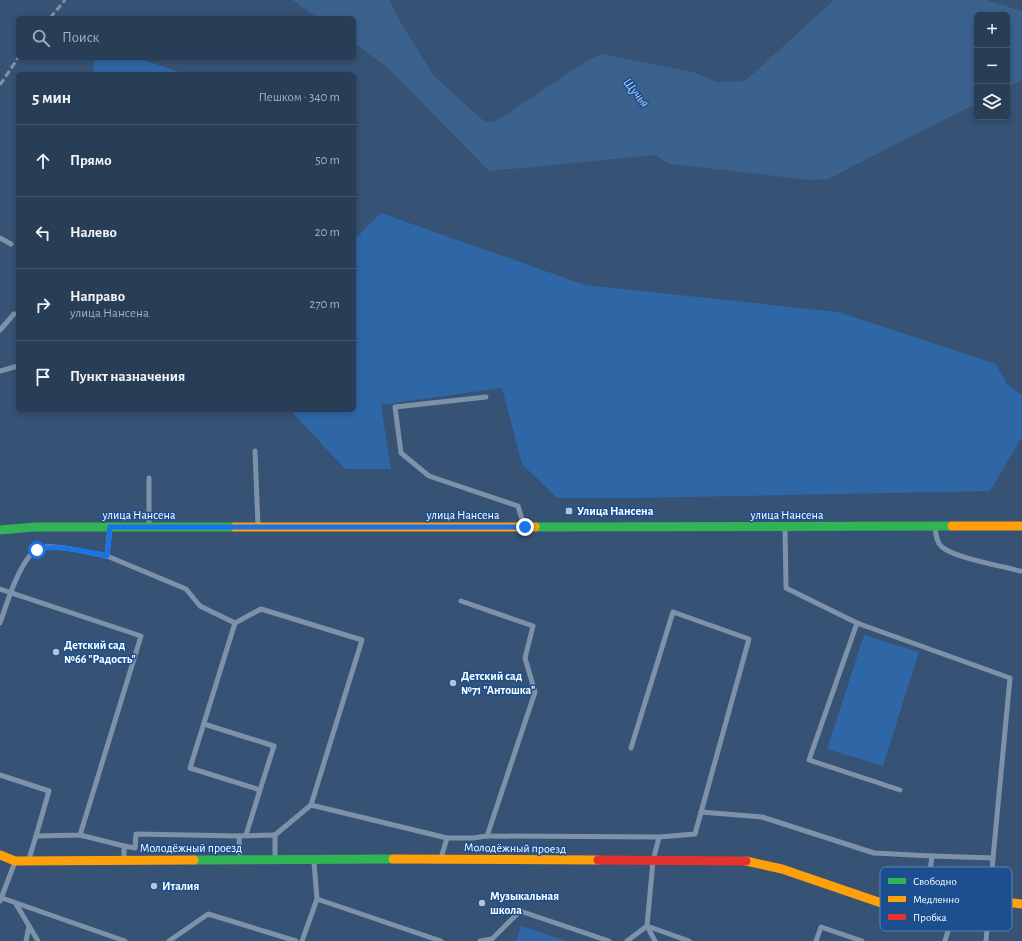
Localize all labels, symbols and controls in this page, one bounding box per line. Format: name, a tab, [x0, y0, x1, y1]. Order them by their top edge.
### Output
map controls	[974, 12, 1010, 120]
button: +	[974, 12, 1010, 48]
search box	[16, 16, 356, 60]
icon: search	[30, 27, 52, 49]
text: Поиск	[62, 30, 100, 45]
button: −	[974, 48, 1010, 84]
water label: Щучья	[620, 76, 651, 110]
button: layers	[974, 84, 1010, 120]
text: 5 мин	[32, 89, 71, 106]
text: Пешком · 340 m	[258, 91, 340, 104]
icon: ahead	[32, 150, 54, 172]
text: Прямо	[70, 153, 112, 168]
text: 50 m	[315, 154, 340, 167]
icon: left	[32, 222, 54, 244]
text: Налево	[70, 225, 117, 240]
text: 20 m	[315, 226, 340, 239]
text: Направо	[70, 289, 125, 304]
icon: right	[32, 294, 54, 316]
text: 270 m	[309, 298, 340, 311]
text: улица Нансена	[70, 307, 149, 320]
icon: arrive	[32, 366, 54, 388]
text: Пункт назначения	[70, 369, 185, 384]
place label: Улица Нансена	[577, 505, 654, 517]
marker: Улица Нансена	[564, 506, 574, 516]
street label: улица Нансена	[102, 509, 176, 522]
street label: улица Нансена	[426, 509, 500, 522]
street label: улица Нансена	[750, 509, 824, 522]
route end	[516, 518, 534, 536]
route start	[28, 541, 46, 559]
place label: Детский сад №66 "Радость"	[64, 639, 136, 665]
marker: Детский сад №66 "Радость"	[51, 647, 61, 657]
place label: Детский сад №71 "Антошка"	[461, 670, 535, 696]
marker: Детский сад №71 "Антошка"	[448, 678, 458, 688]
street label: Молодёжный проезд	[464, 841, 566, 855]
street label: Молодёжный проезд	[140, 842, 242, 854]
legend	[880, 867, 1012, 931]
text: Свободно	[913, 876, 957, 887]
place label: Италия	[162, 880, 199, 892]
marker: Италия	[149, 881, 159, 891]
place label: Музыкальная школа	[490, 890, 559, 916]
text: Медленно	[913, 894, 960, 905]
marker: Музыкальная школа	[477, 898, 487, 908]
text: Пробка	[913, 912, 946, 923]

